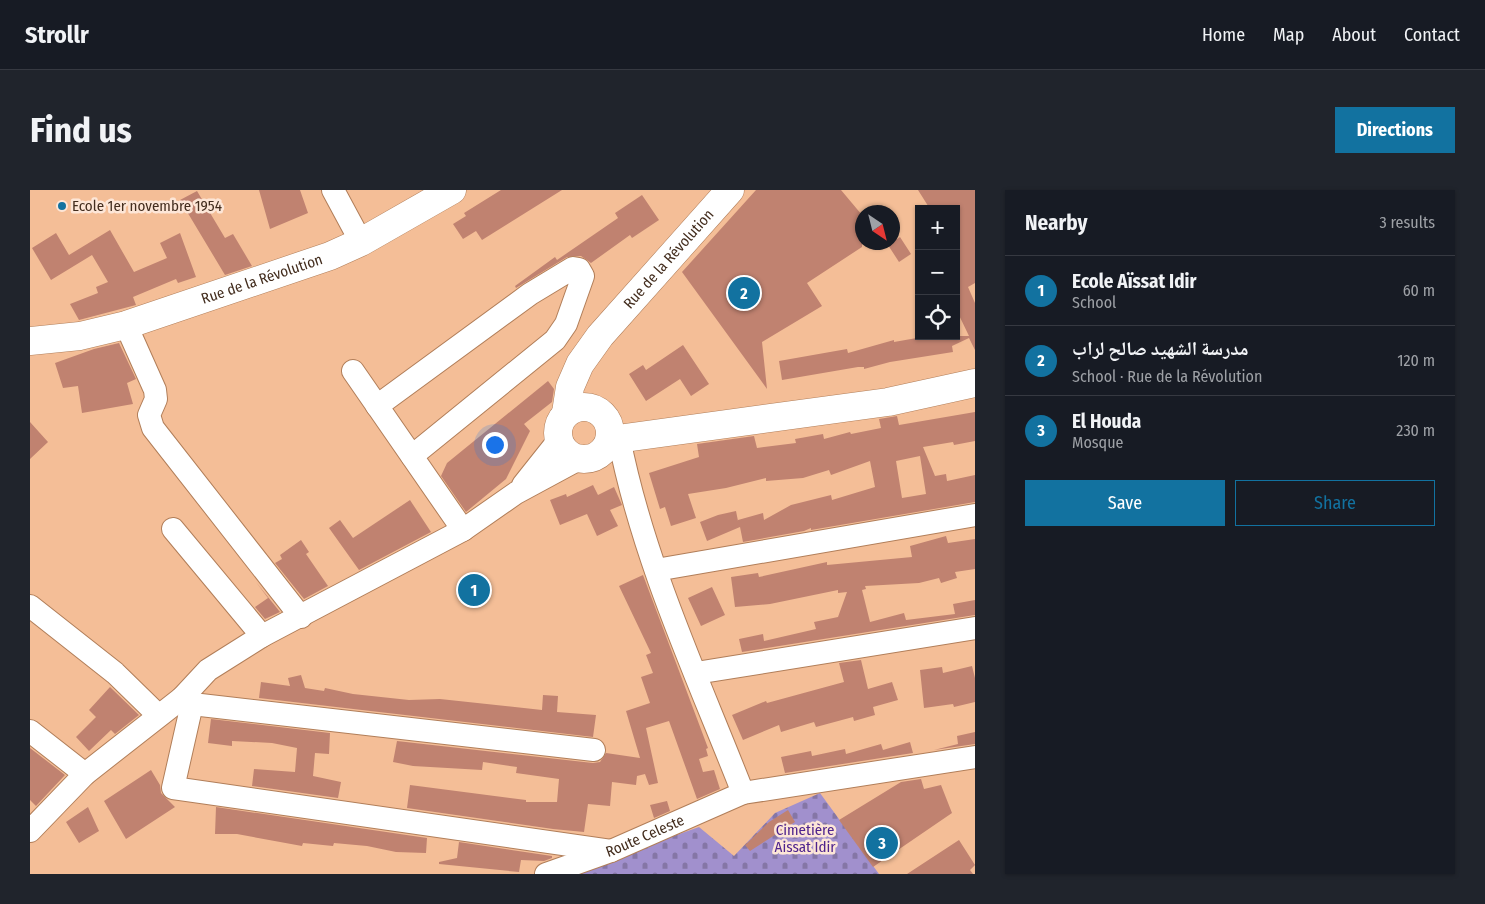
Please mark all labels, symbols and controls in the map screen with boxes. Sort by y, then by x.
text: Strollr [25,21,89,49]
text: Home [1202,24,1245,46]
text: Map [1273,24,1304,46]
text: About [1332,24,1376,46]
text: Contact [1404,24,1460,46]
button: Directions [1335,107,1455,153]
text: Find us [30,109,132,151]
place label: Ecole 1er novembre 1954 [72,197,222,215]
marker: Ecole 1er novembre 1954 [56,200,68,212]
north arrow [855,205,900,250]
map controls [915,205,960,340]
button: + [915,205,960,250]
street label: Rue de la Révolution [620,206,718,312]
text: Nearby [1025,210,1087,236]
text: 3 results [1379,213,1435,232]
street label: Rue de la Révolution [199,250,325,308]
button: − [915,250,960,295]
text: Ecole Aïssat Idir [1072,270,1196,293]
pin: 2 [728,274,760,312]
text: 1 [1038,281,1044,300]
text: 60 m [1403,281,1435,300]
text: School [1072,293,1116,312]
button: locate [915,295,960,340]
text: مدرسة الشهيد صالح لراب [1072,337,1249,360]
text: 2 [1037,351,1045,370]
text: 120 m [1397,351,1435,370]
text: School · Rue de la Révolution [1072,367,1262,386]
text: El Houda [1072,410,1141,433]
text: 3 [1037,421,1045,440]
text: 230 m [1396,421,1435,440]
your location [482,432,508,458]
text: Mosque [1072,433,1123,452]
button: Save [1025,480,1225,526]
button: Share [1235,480,1435,526]
pin: 1 [458,571,490,609]
street label: Route Celeste [603,811,687,861]
park label: Cimetière Aissat Idir [775,821,836,856]
pin: 3 [866,824,898,862]

